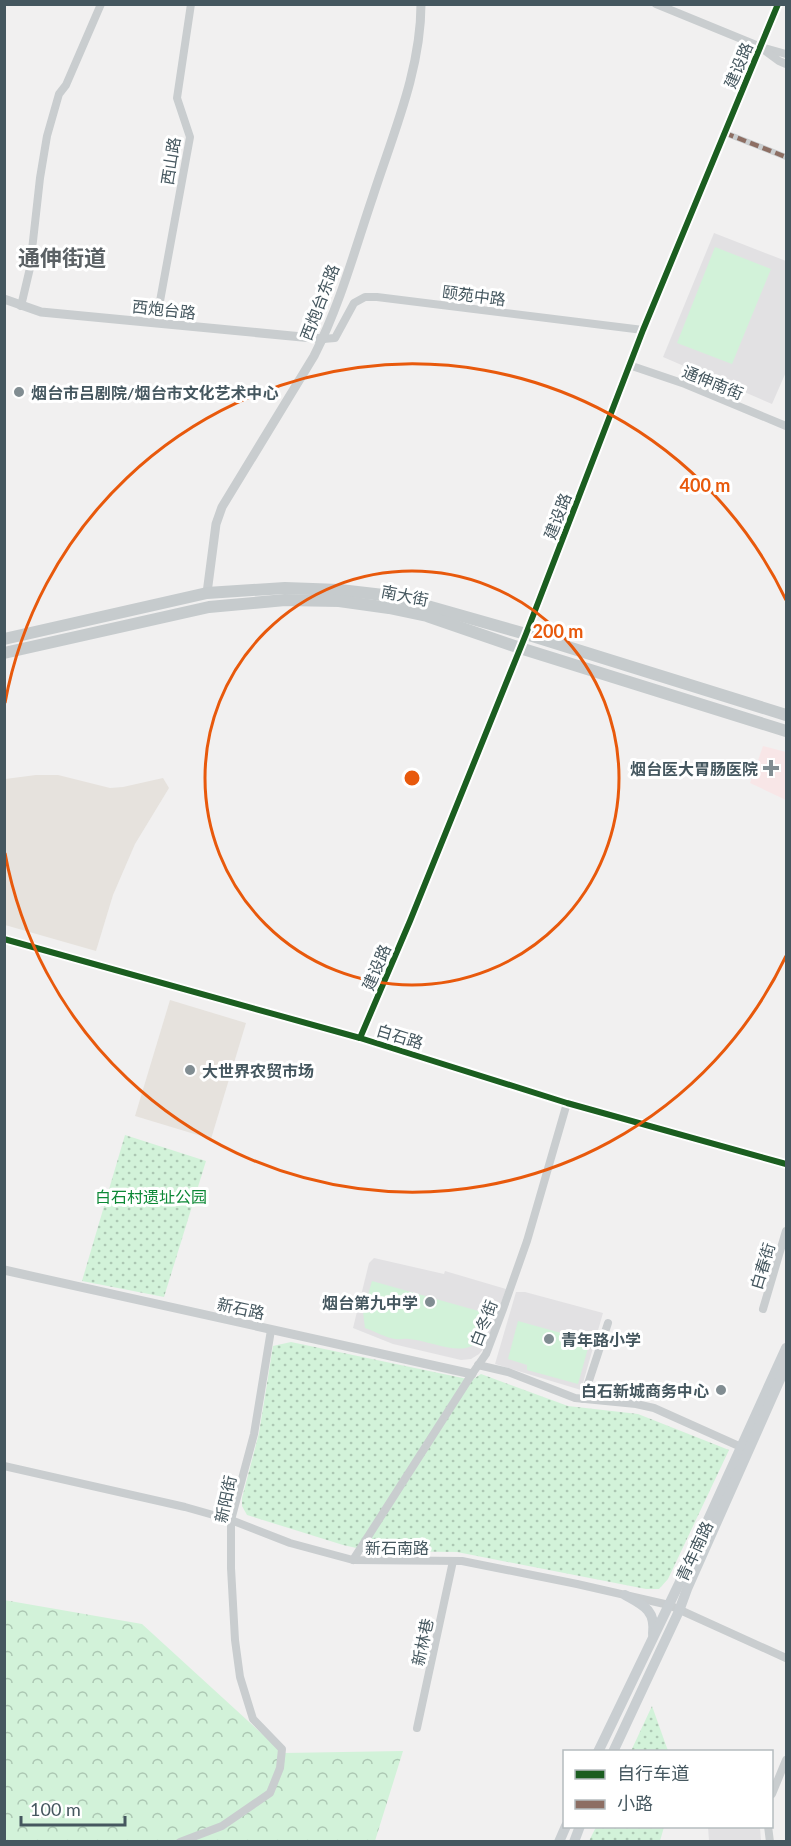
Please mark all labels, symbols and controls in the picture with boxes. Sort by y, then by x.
street label: 建设路 [720,39,756,91]
street label: 西山路 [157,136,183,186]
district label: 通伸街道 [18,244,106,271]
street label: 西炮台东路 [296,261,342,343]
street label: 颐苑中路 [441,282,507,308]
street label: 西炮台路 [131,296,197,322]
street label: 通伸南街 [680,361,746,403]
place label: 烟台市吕剧院/烟台市文化艺术中心 [31,383,278,402]
marker: 烟台市吕剧院/烟台市文化艺术中心 [12,385,26,399]
text: 400 m [680,474,730,496]
street label: 建设路 [540,490,574,542]
street label: 南大街 [380,581,430,609]
text: 200 m [533,620,583,642]
place label: 烟台医大胃肠医院 [630,759,758,778]
marker: 烟台医大胃肠医院 [762,759,780,777]
centre of rings [402,768,422,788]
street label: 建设路 [358,941,394,993]
street label: 白石路 [374,1020,426,1052]
place label: 大世界农贸市场 [202,1061,314,1080]
marker: 大世界农贸市场 [183,1063,197,1077]
park label: 白石村遗址公园 [95,1187,207,1206]
street label: 白春街 [746,1240,778,1292]
place label: 烟台第九中学 [322,1293,418,1312]
street label: 新石路 [216,1294,266,1322]
marker: 烟台第九中学 [423,1295,437,1309]
street label: 白冬街 [466,1297,500,1349]
place label: 青年路小学 [561,1330,641,1349]
marker: 青年路小学 [542,1332,556,1346]
place label: 白石新城商务中心 [581,1381,709,1400]
marker: 白石新城商务中心 [714,1383,728,1397]
street label: 新阳街 [211,1474,239,1524]
street label: 青年南路 [672,1518,716,1584]
street label: 新石南路 [365,1538,429,1557]
street label: 新林巷 [408,1617,436,1667]
legend [563,1750,773,1828]
text: 自行车道 [617,1762,689,1784]
scale bar [21,1789,124,1827]
text: 小路 [617,1792,653,1814]
text: 100 m [30,1798,81,1820]

